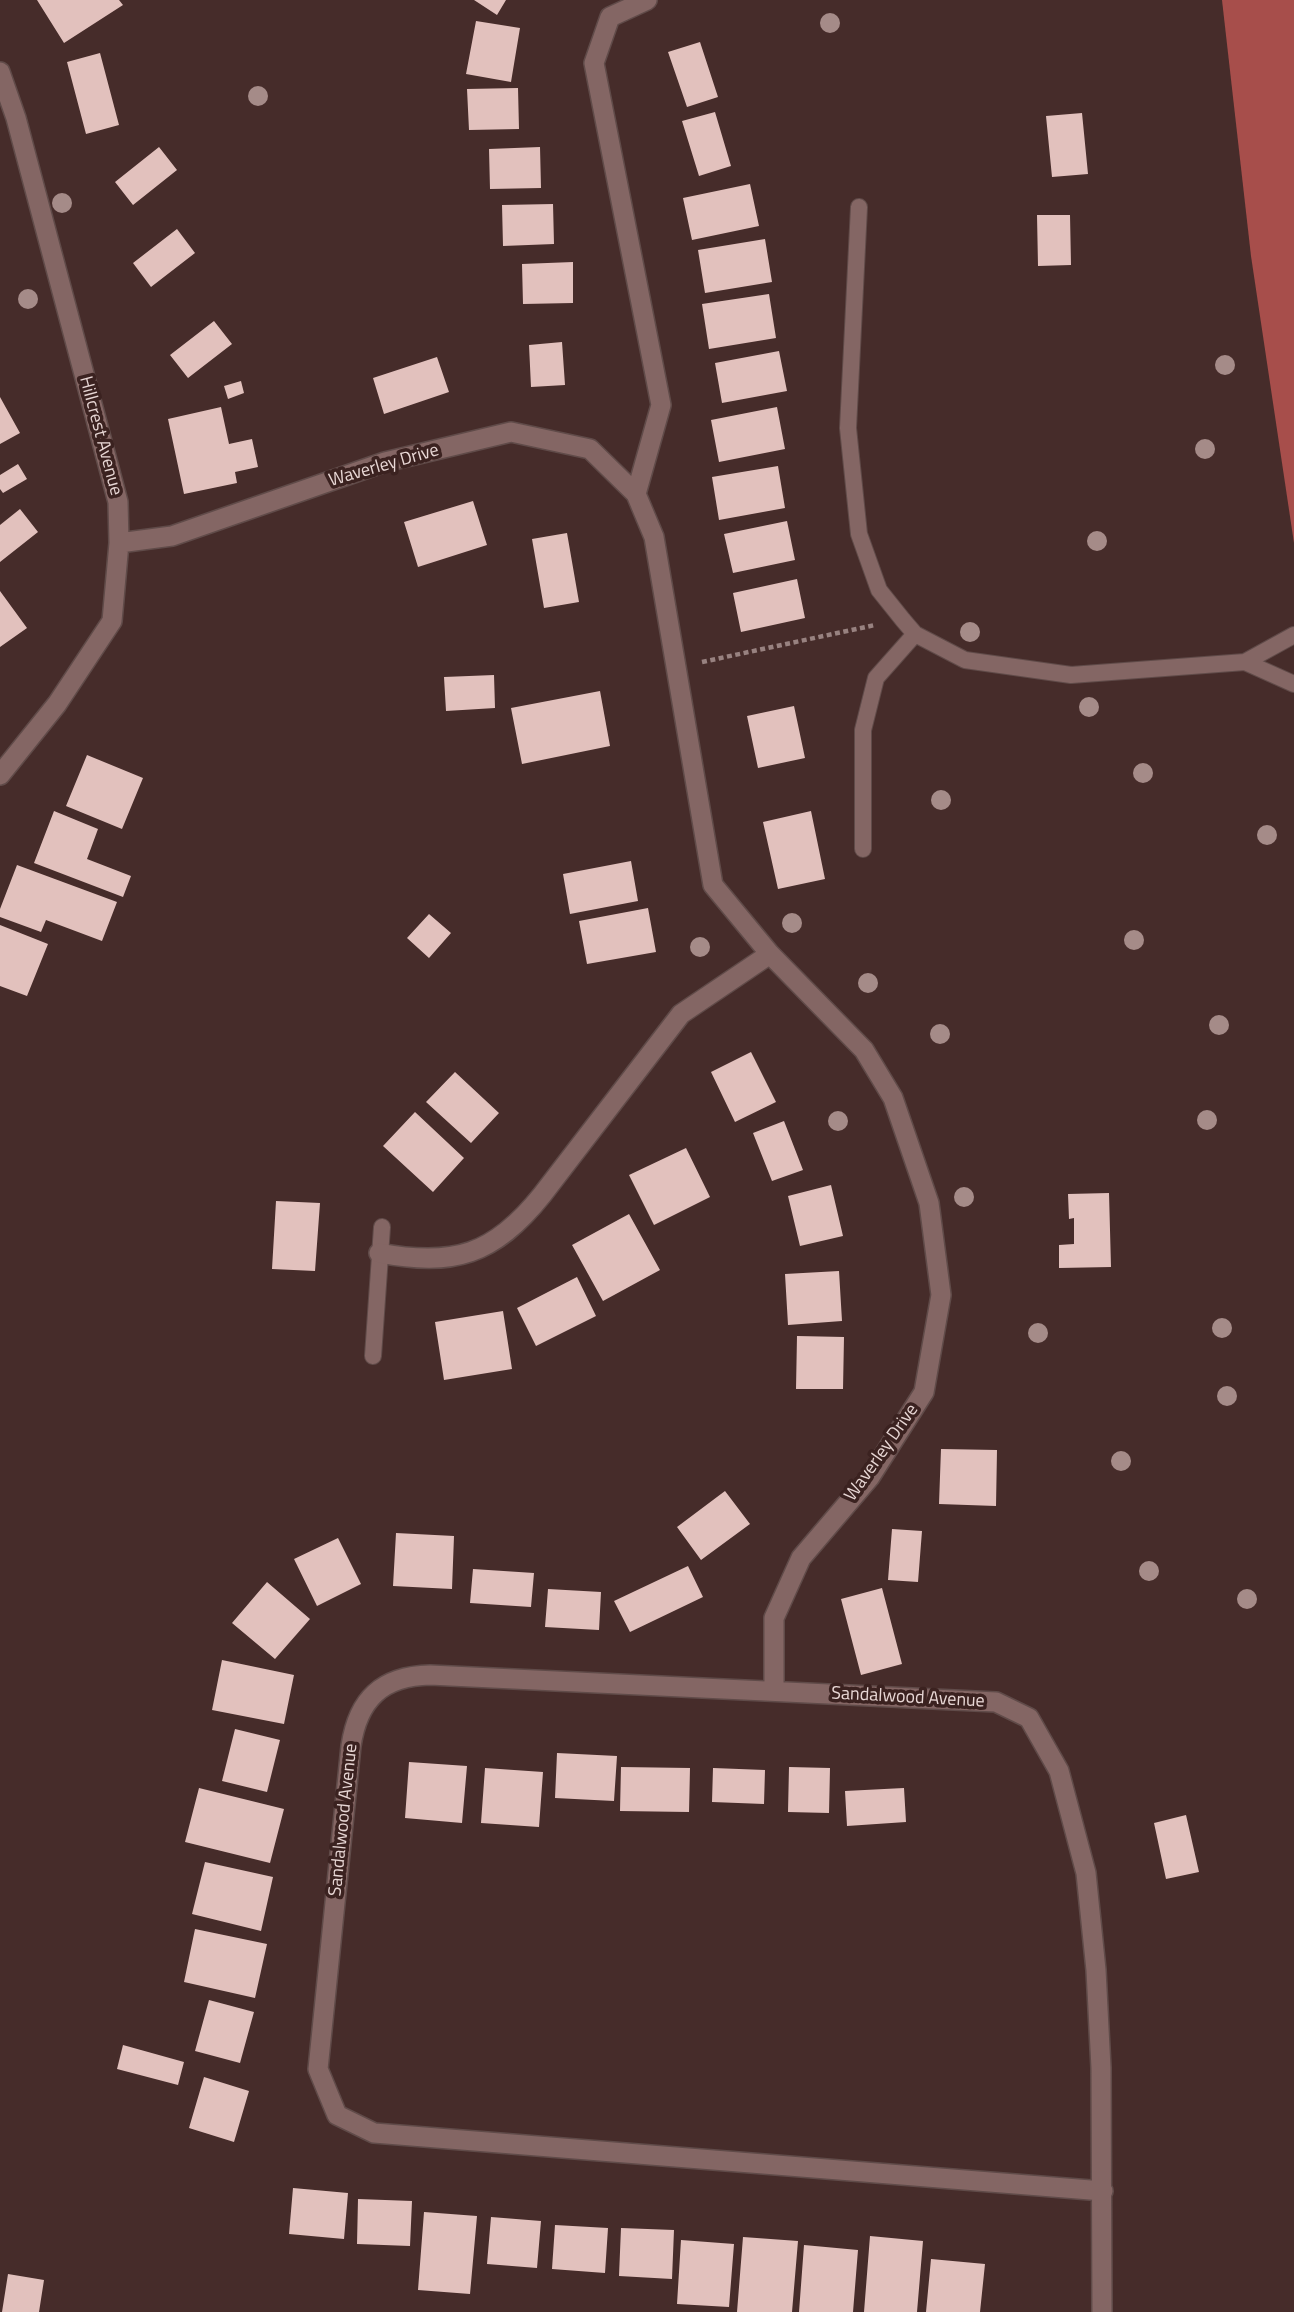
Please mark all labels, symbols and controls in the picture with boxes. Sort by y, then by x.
street label: Hillcrest Avenue [74,374,126,498]
street label: Waverley Drive [326,440,442,492]
street label: Waverley Drive [841,1400,923,1506]
street label: Sandalwood Avenue [831,1683,985,1713]
street label: Sandalwood Avenue [325,1743,363,1897]

